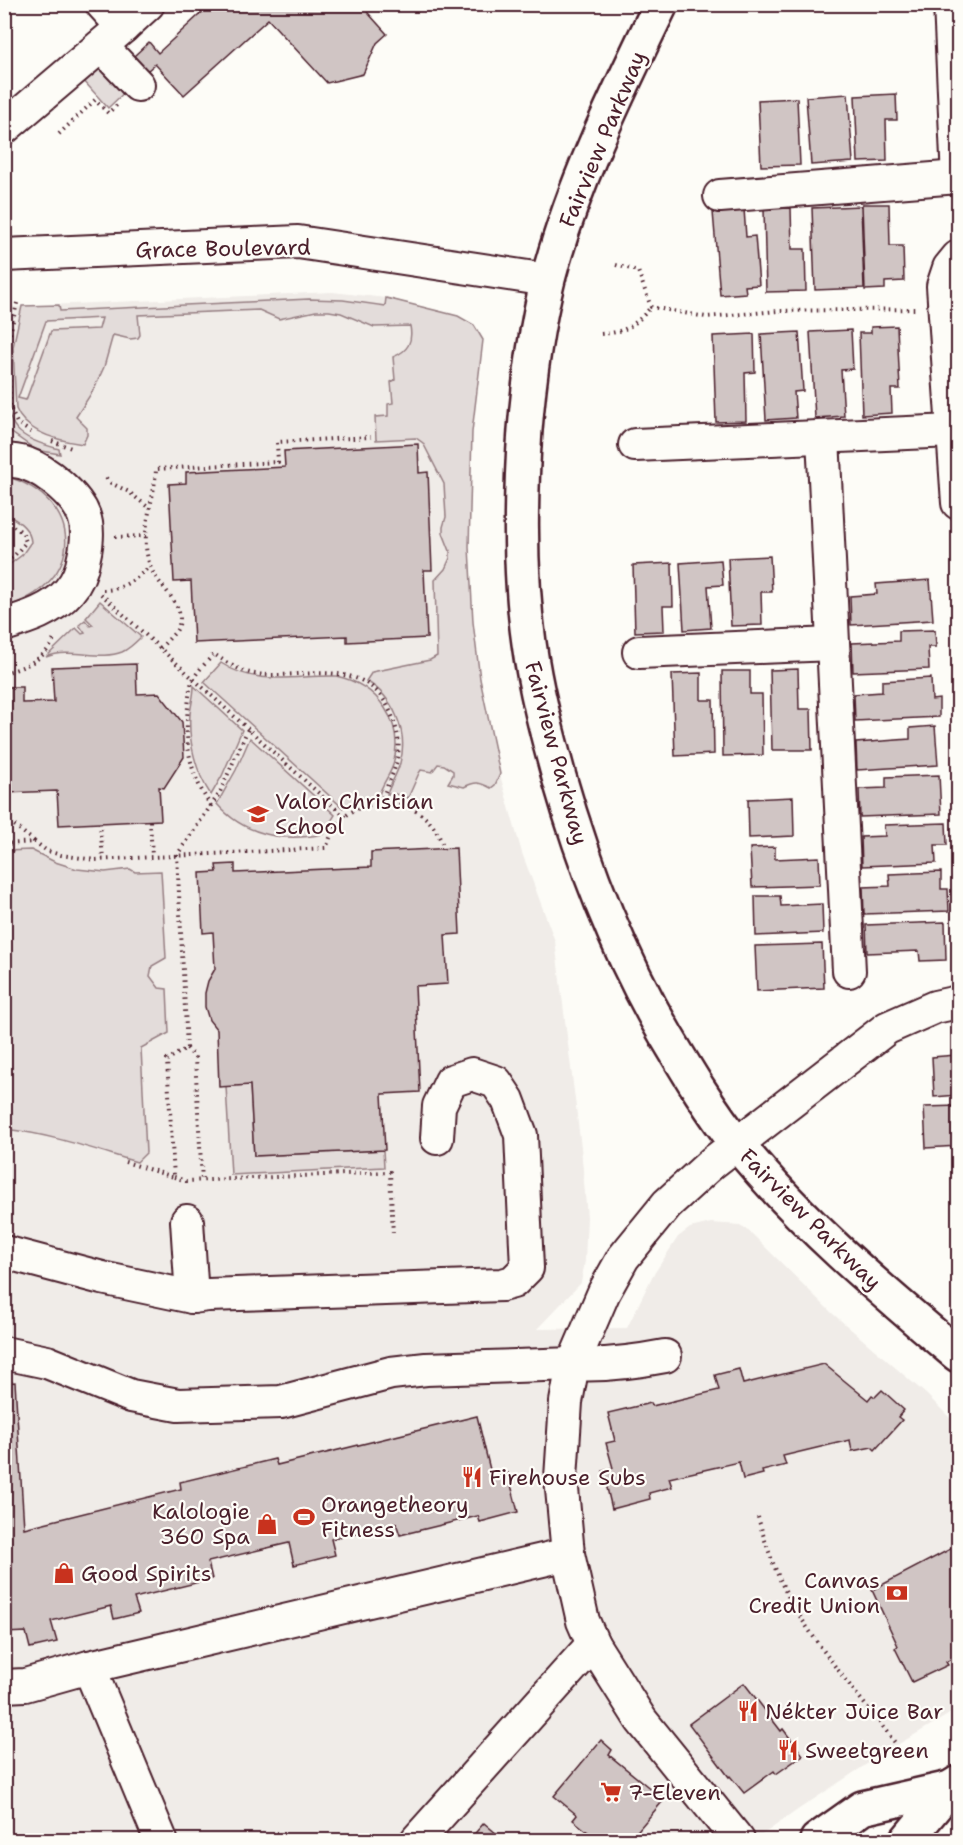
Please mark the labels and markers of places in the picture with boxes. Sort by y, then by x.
place label: Valor Christian School [275,787,433,841]
school or university icon: Valor Christian School [246,802,270,826]
place label: Firehouse Subs [489,1463,646,1492]
restaurant icon: Firehouse Subs [460,1465,484,1489]
place label: Orangetheory Fitness [321,1490,469,1544]
place label: Kalologie 360 Spa [152,1497,250,1551]
sports icon: Orangetheory Fitness [292,1505,316,1529]
shop icon: Kalologie 360 Spa [255,1512,279,1536]
place label: Good Spirits [81,1559,212,1588]
shop icon: Good Spirits [52,1561,76,1585]
place label: Canvas Credit Union [748,1566,880,1620]
bank icon: Canvas Credit Union [885,1581,909,1605]
place label: Nékter Juice Bar [765,1697,943,1726]
restaurant icon: Nékter Juice Bar [736,1699,760,1723]
place label: Sweetgreen [805,1736,929,1765]
restaurant icon: Sweetgreen [776,1738,800,1762]
place label: 7-Eleven [628,1778,721,1807]
supermarket icon: 7-Eleven [599,1780,623,1804]

